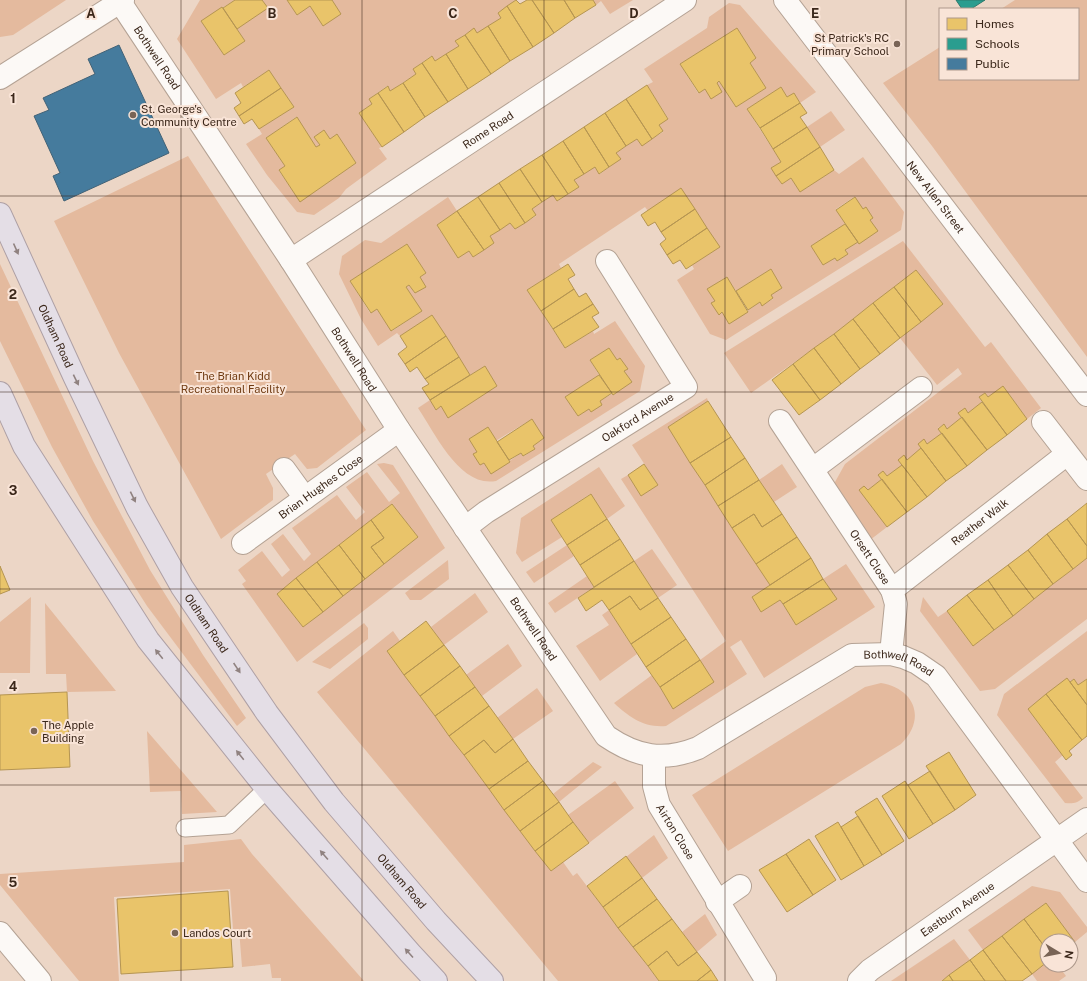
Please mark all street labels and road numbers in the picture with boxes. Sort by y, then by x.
street label: Bothwell Road [132,24,182,92]
street label: Rome Road [460,109,515,151]
street label: New Allen Street [904,159,967,235]
street label: Oldham Road [36,302,75,369]
street label: Bothwell Road [329,325,379,394]
street label: Oakford Avenue [599,390,675,444]
street label: Brian Hughes Close [276,452,365,521]
street label: Reather Walk [949,496,1010,548]
street label: Orsett Close [848,527,892,587]
street label: Oldham Road [182,592,231,655]
street label: Bothwell Road [508,595,559,663]
street label: Bothwell Road [863,647,936,678]
street label: Airton Close [654,802,697,862]
street label: Oldham Road [375,851,429,911]
street label: Eastburn Avenue [918,880,996,939]

